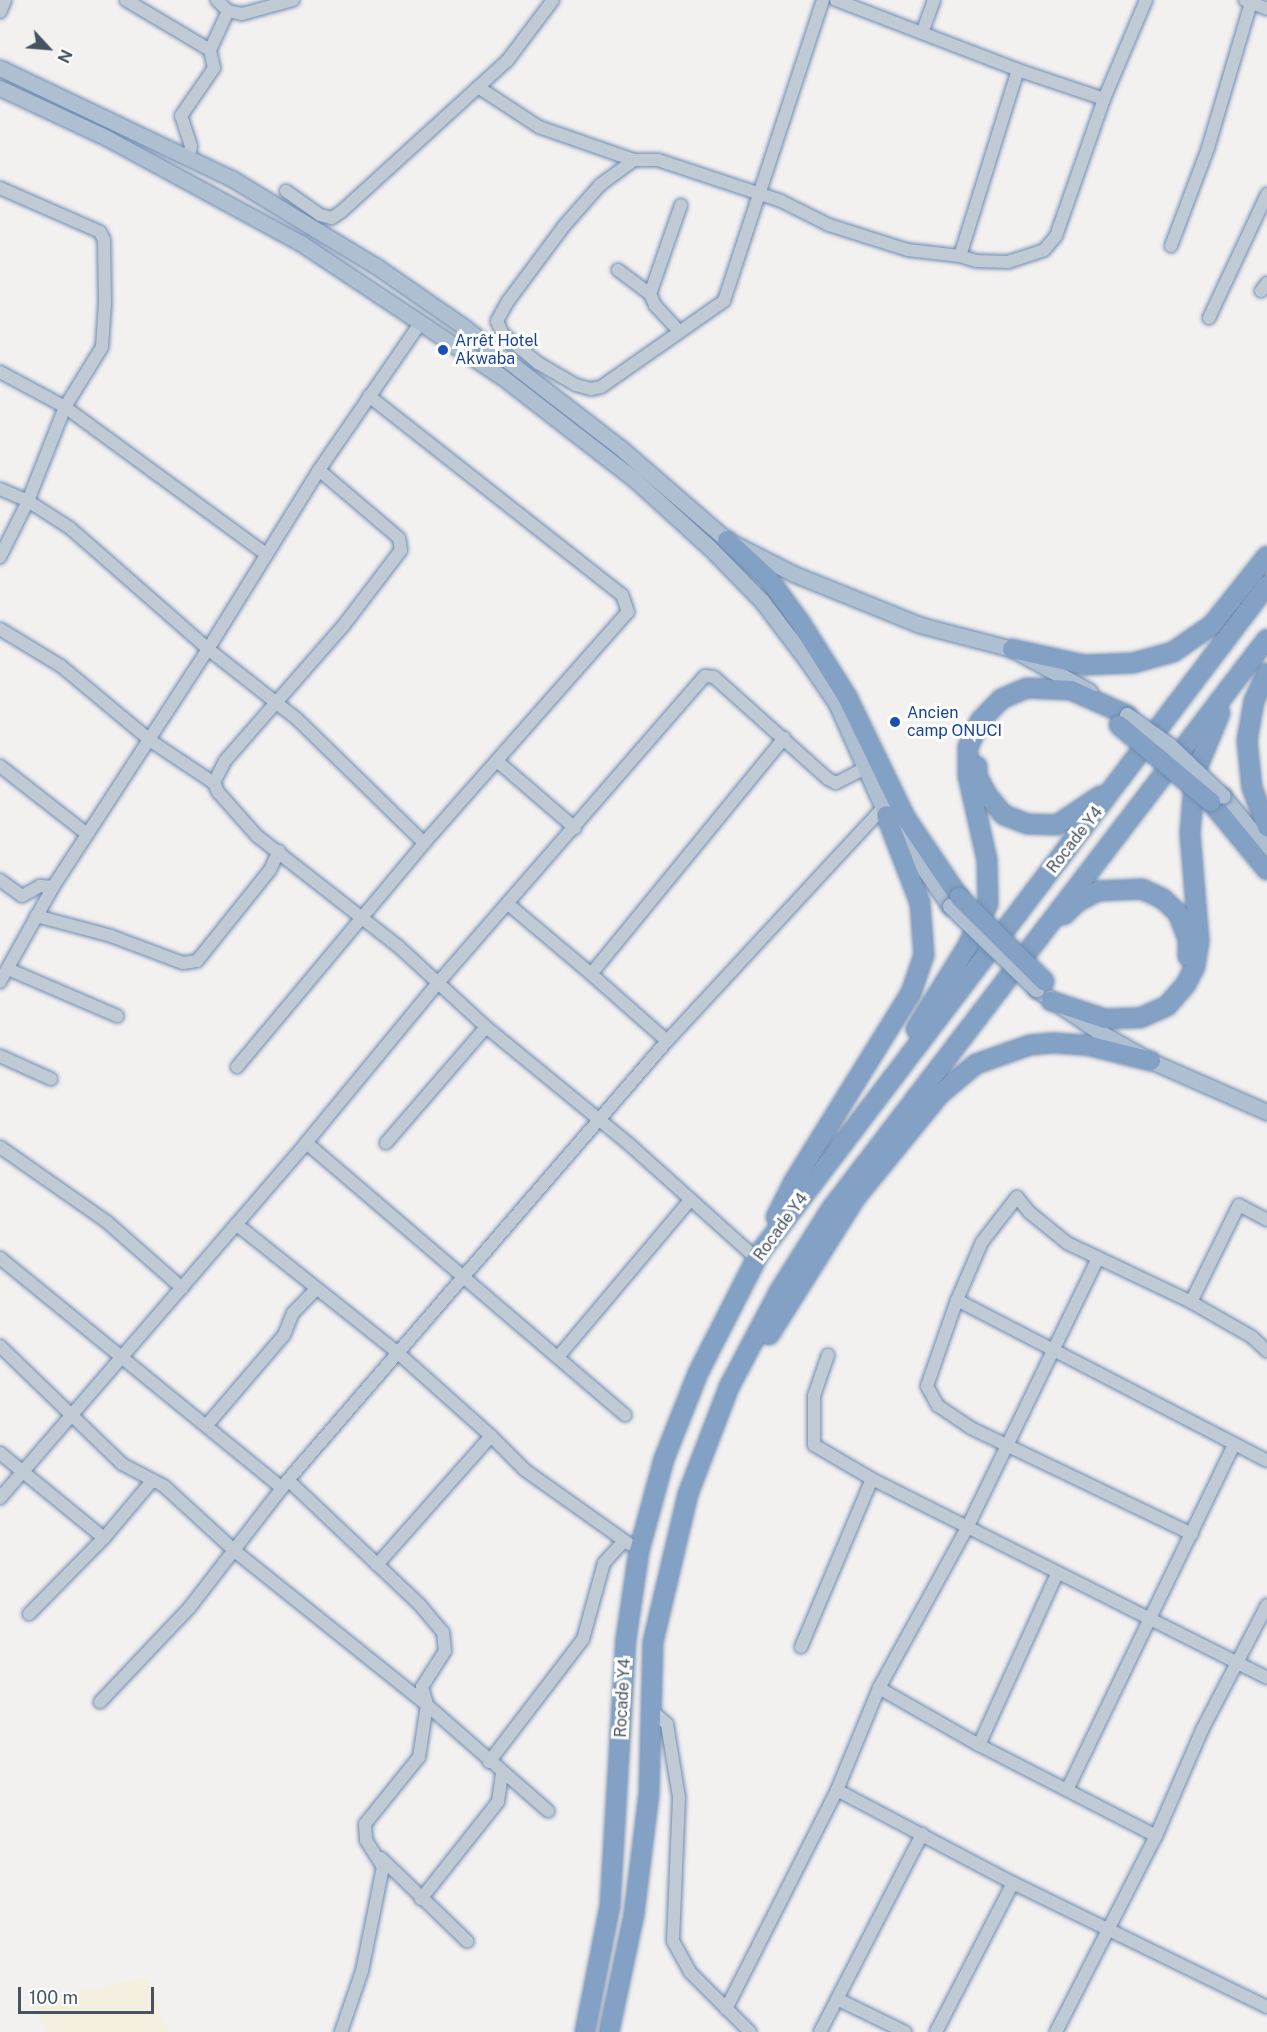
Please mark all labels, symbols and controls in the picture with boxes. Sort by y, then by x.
north arrow [18,18,78,78]
text: N [53,46,76,66]
place label: Arrêt Hotel Akwaba [455,331,538,369]
marker: Arrêt Hotel Akwaba [436,343,450,357]
place label: Ancien camp ONUCI [907,703,1002,741]
marker: Ancien camp ONUCI [888,715,902,729]
street label: Rocade Y4 [1043,803,1107,877]
street label: Rocade Y4 [750,1189,812,1265]
street label: Rocade Y4 [611,1658,635,1738]
scale bar [21,1975,158,2013]
text: 100 m [29,1987,78,2008]

